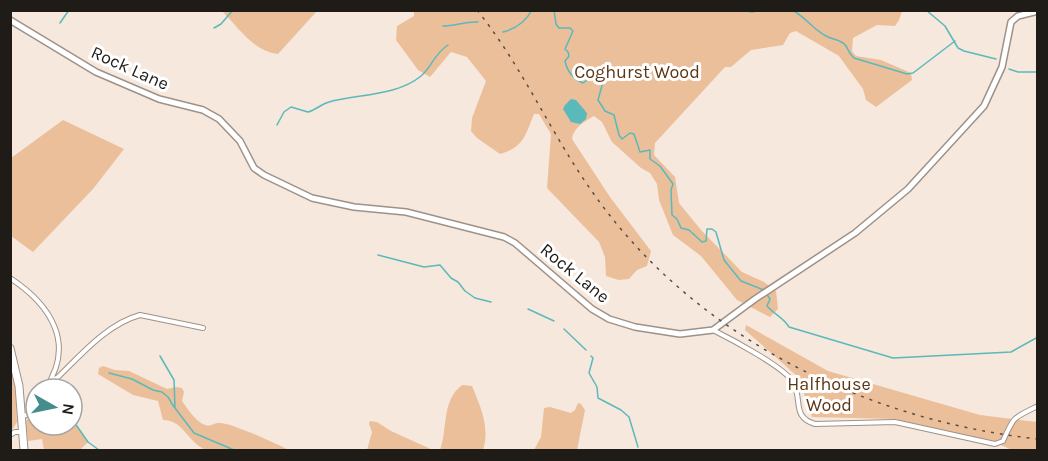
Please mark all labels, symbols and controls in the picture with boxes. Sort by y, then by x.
street label: Rock Lane [88,41,172,95]
park label: Coghurst Wood [574,61,700,83]
street label: Rock Lane [536,238,614,308]
park label: Halfhouse Wood [787,373,871,416]
north arrow [24,377,84,437]
text: N [58,402,79,416]

